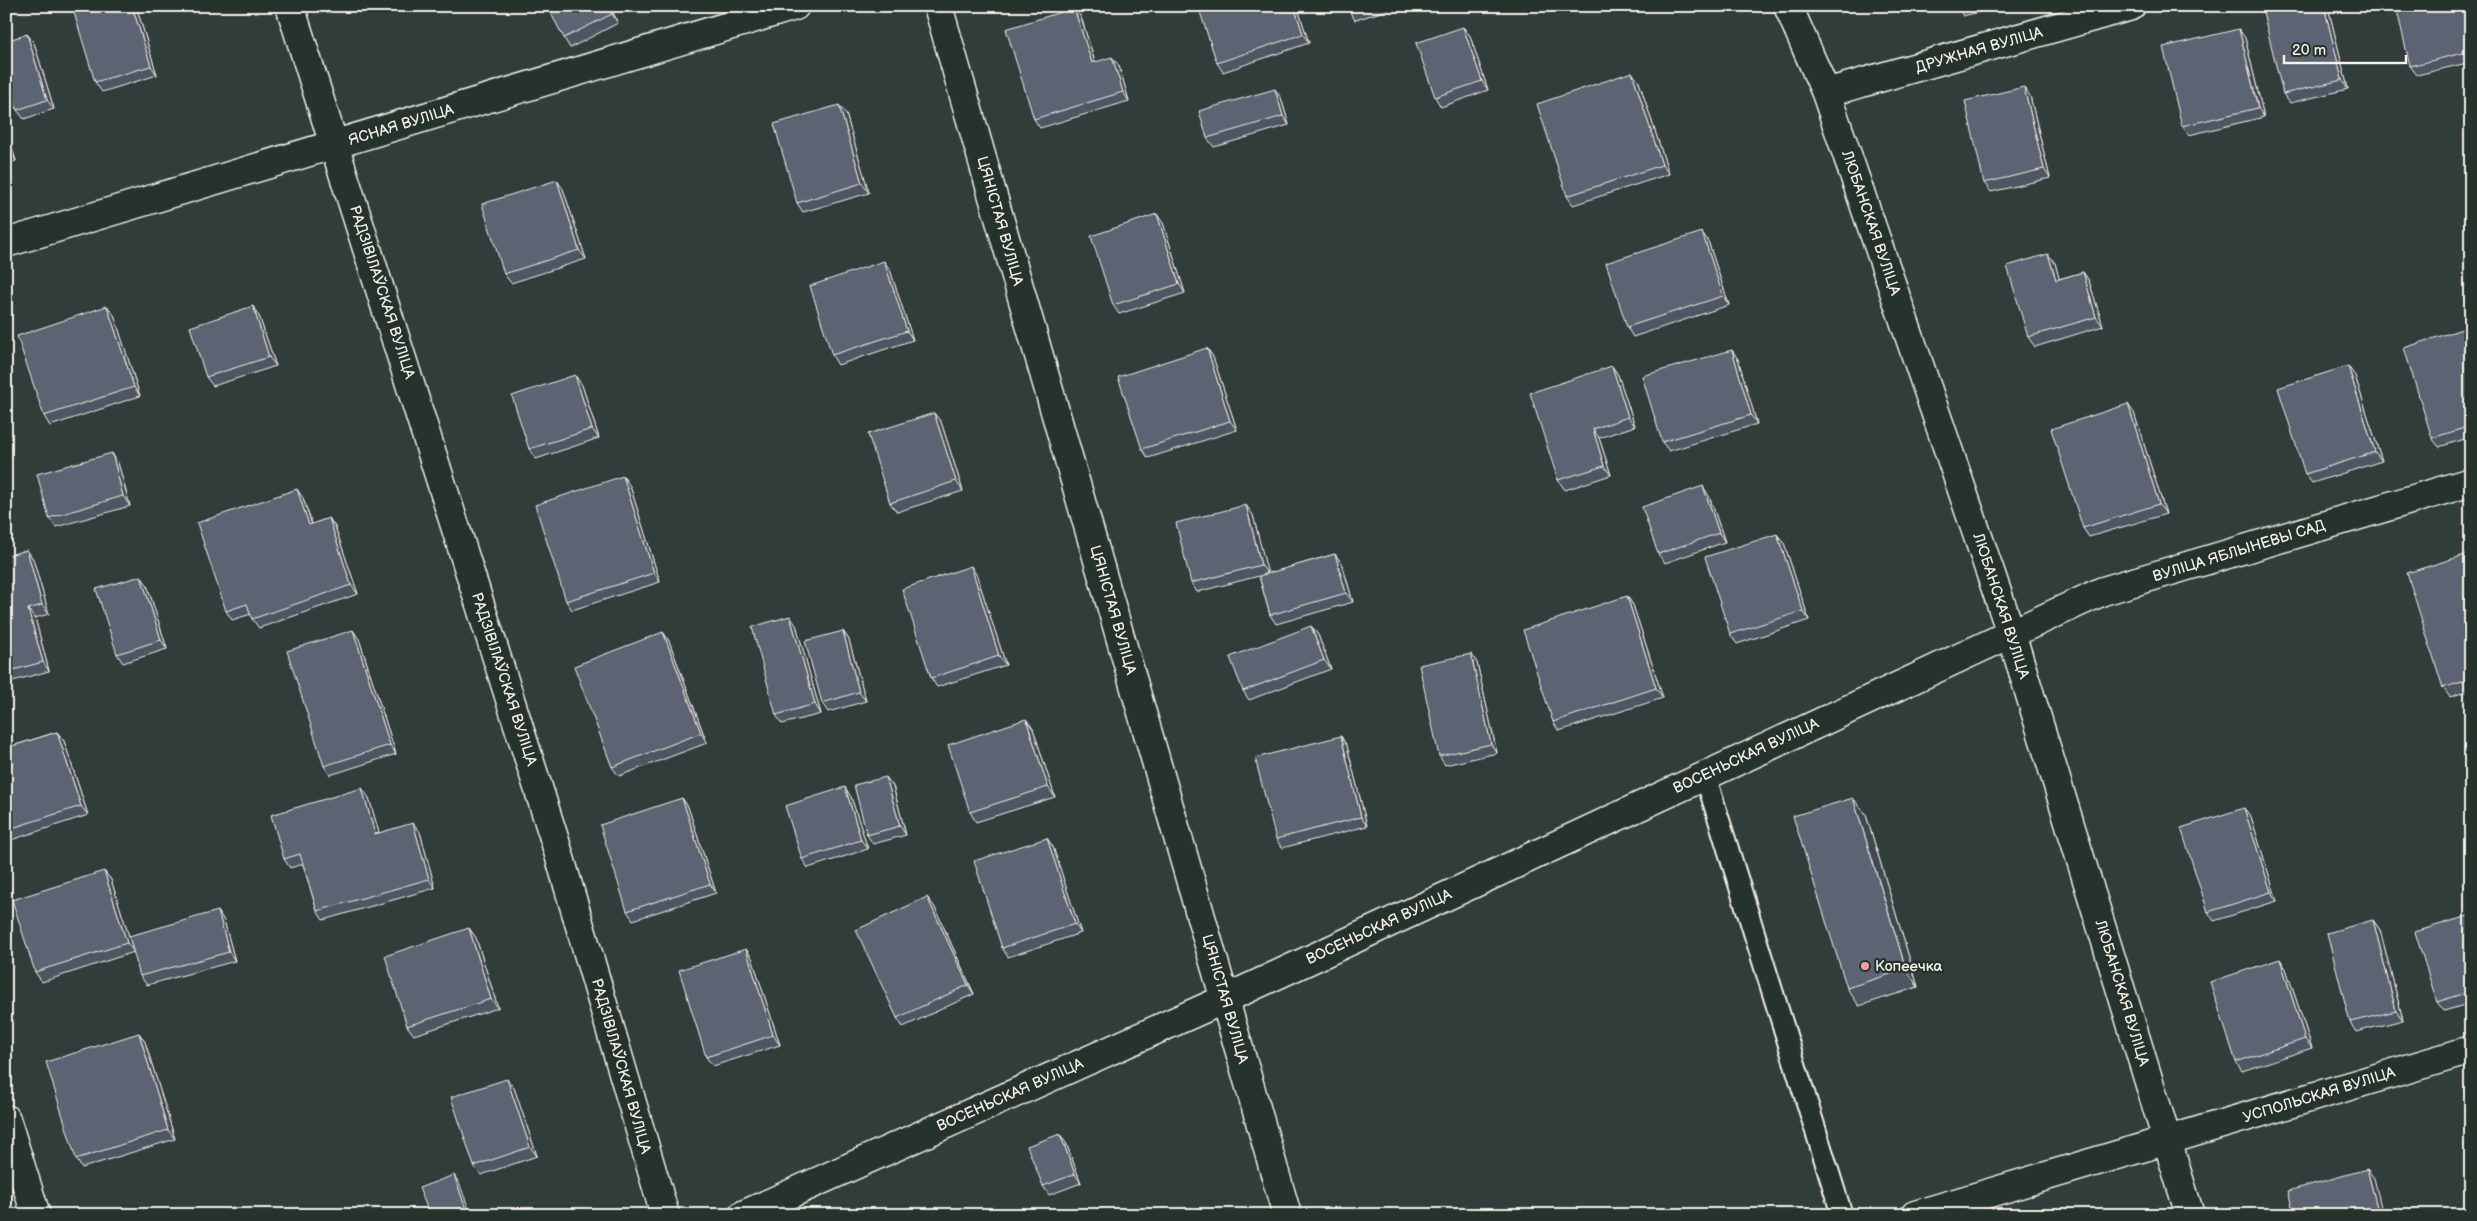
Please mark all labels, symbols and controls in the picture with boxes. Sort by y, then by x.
street label: ДРУЖНАЯ ВУЛІЦА [1913,22,2046,77]
scale bar [2284,32,2407,64]
text: 20 m [2292,41,2326,60]
street label: ЯСНАЯ ВУЛІЦА [346,100,457,150]
street label: ЛЮБАНСКАЯ ВУЛІЦА [1837,147,1905,299]
street label: ЦЯНІСТАЯ ВУЛІЦА [972,154,1028,289]
street label: РАДЗІВІЛАЎСКАЯ ВУЛІЦА [345,203,419,382]
street label: ВУЛІЦА ЯБЛЫНЕВЫ САД [2150,516,2328,586]
street label: ЛЮБАНСКАЯ ВУЛІЦА [1968,530,2034,682]
street label: ЦЯНІСТАЯ ВУЛІЦА [1085,543,1141,678]
street label: РАДЗІВІЛАЎСКАЯ ВУЛІЦА [467,590,541,769]
street label: ВОСЕНЬСКАЯ ВУЛІЦА [1670,714,1823,798]
street label: ВОСЕНЬСКАЯ ВУЛІЦА [1303,885,1456,969]
street label: ЛЮБАНСКАЯ ВУЛІЦА [2090,917,2154,1069]
street label: ЦЯНІСТАЯ ВУЛІЦА [1197,932,1253,1067]
place label: Копеечка [1875,957,1942,976]
marker: Копеечка [1859,960,1871,972]
street label: РАДЗІВІЛАЎСКАЯ ВУЛІЦА [587,976,655,1157]
street label: ВОСЕНЬСКАЯ ВУЛІЦА [934,1054,1087,1136]
street label: УСПОЛЬСКАЯ ВУЛІЦА [2241,1063,2398,1127]

